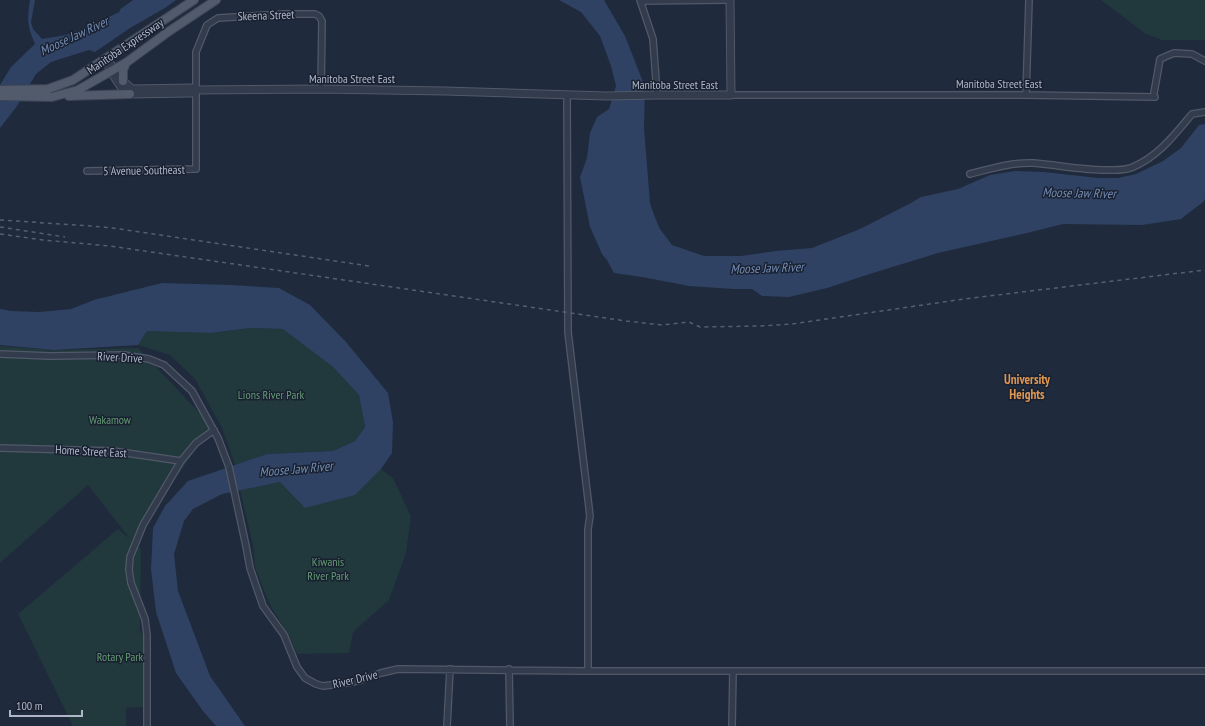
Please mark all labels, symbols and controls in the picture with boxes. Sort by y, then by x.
street label: Skeena Street [237,6,295,23]
water label: Moose Jaw River [37,12,113,59]
street label: Manitoba Expressway [84,15,167,77]
street label: Manitoba Street East [309,71,396,86]
street label: Manitoba Street East [956,76,1043,91]
street label: Manitoba Street East [632,77,719,92]
street label: 5 Avenue Southeast [103,162,186,178]
water label: Moose Jaw River [1042,184,1118,202]
water label: Moose Jaw River [730,258,806,278]
street label: River Drive [97,348,143,366]
district label: University Heights [1004,371,1051,403]
park label: Lions River Park [238,387,304,402]
park label: Wakamow [89,412,132,427]
street label: Home Street East [55,442,128,460]
water label: Moose Jaw River [259,457,336,481]
park label: Kiwanis River Park [307,554,349,583]
park label: Rotary Park [97,649,144,664]
street label: River Drive [331,667,379,691]
scale bar [10,692,82,718]
text: 100 m [16,698,43,713]

